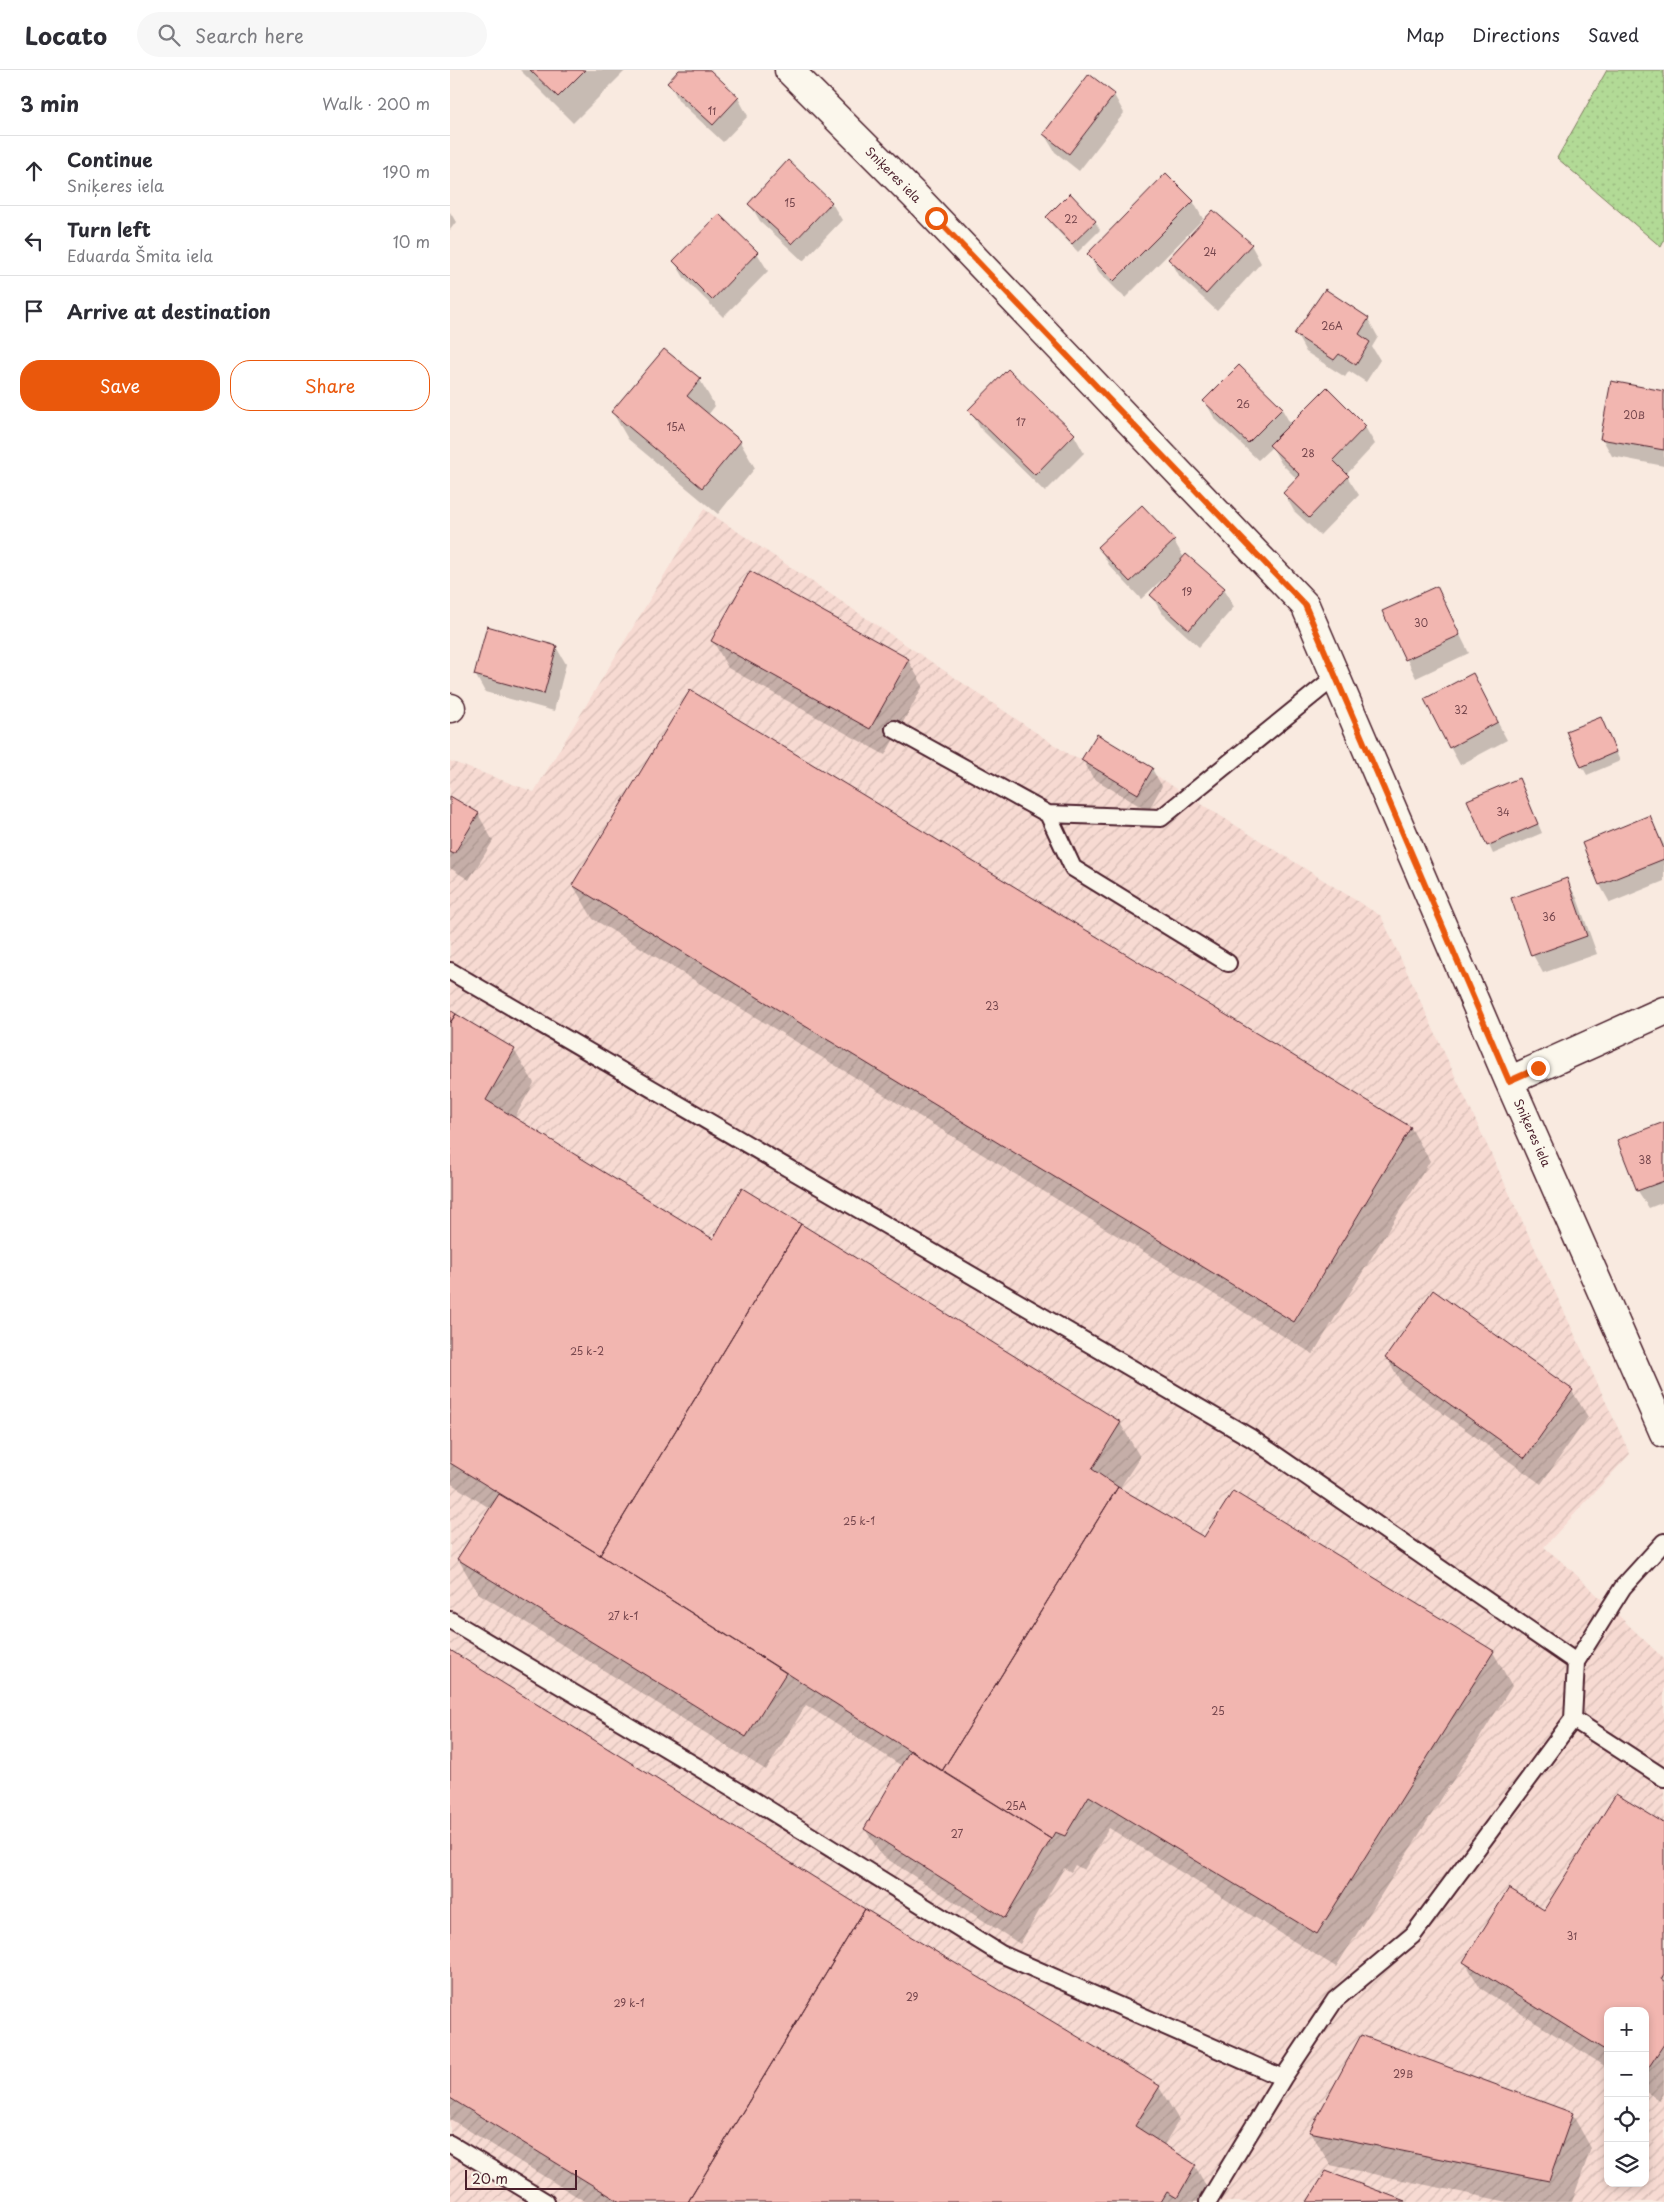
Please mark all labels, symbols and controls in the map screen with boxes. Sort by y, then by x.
search box [137,12,487,57]
text: Locato [25,17,107,53]
icon: search [155,21,183,49]
text: Search here [195,21,304,49]
text: Map [1406,21,1444,48]
text: Directions [1472,21,1560,48]
text: Saved [1588,21,1639,48]
text: 3 min [20,87,79,119]
text: Walk · 200 m [322,91,430,115]
house number: 11 [708,103,716,118]
street label: Sniķeres iela [862,142,926,207]
text: Continue [67,145,153,173]
icon: ahead [20,157,48,185]
text: 190 m [382,159,430,183]
text: Sniķeres iela [67,173,164,197]
house number: 15 [785,195,795,210]
route start [925,207,948,230]
house number: 22 [1064,211,1078,226]
text: Turn left [67,215,151,243]
icon: left [20,227,48,255]
text: 10 m [393,229,430,253]
text: Eduarda Šmita iela [67,243,213,267]
house number: 24 [1203,244,1217,259]
icon: arrive [20,297,48,325]
text: Arrive at destination [67,297,271,325]
house number: 26A [1321,318,1343,333]
button: Save [20,360,220,411]
button: Share [230,360,430,411]
house number: 26 [1236,396,1250,411]
house number: 20B [1623,407,1645,422]
house number: 17 [1016,414,1027,429]
house number: 15A [667,419,686,434]
house number: 28 [1301,445,1315,460]
house number: 19 [1182,584,1192,599]
house number: 30 [1414,615,1428,630]
house number: 32 [1454,702,1468,717]
house number: 34 [1496,804,1510,819]
house number: 36 [1542,909,1556,924]
house number: 23 [985,998,999,1013]
route end [1527,1057,1550,1080]
street label: Sniķeres iela [1510,1096,1556,1170]
house number: 38 [1639,1152,1651,1167]
house number: 25 k-2 [570,1343,604,1358]
house number: 25 k-1 [843,1513,875,1528]
house number: 27 k-1 [608,1608,638,1623]
house number: 25 [1211,1703,1225,1718]
house number: 25A [1006,1798,1027,1813]
house number: 27 [951,1826,964,1841]
house number: 31 [1567,1928,1577,1943]
house number: 29 [906,1989,919,2004]
house number: 29 k-1 [613,1995,645,2010]
map controls [1604,2007,1649,2187]
button: + [1604,2007,1649,2052]
button: − [1604,2052,1649,2097]
house number: 29B [1393,2066,1413,2081]
button: locate [1604,2097,1649,2142]
button: layers [1604,2142,1649,2187]
scale bar [465,2167,578,2190]
text: 20 m [472,2168,508,2189]

